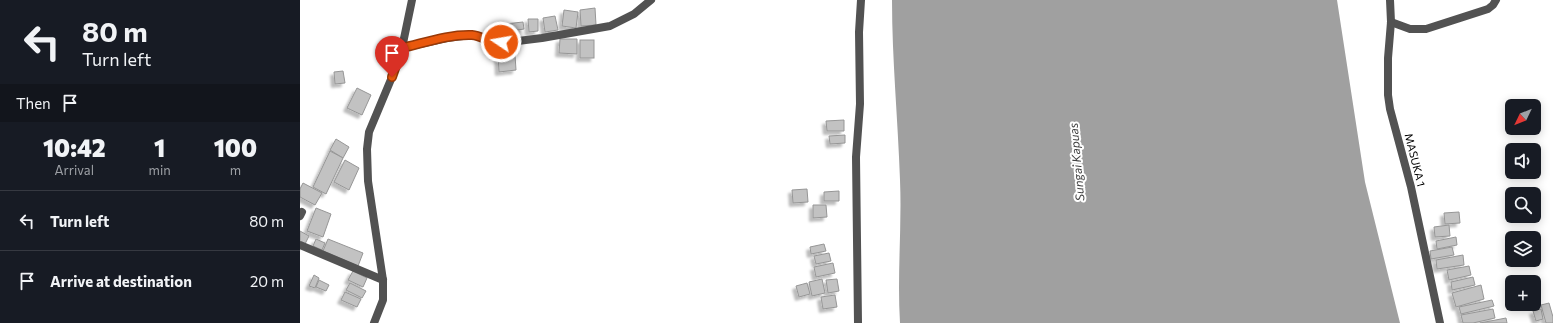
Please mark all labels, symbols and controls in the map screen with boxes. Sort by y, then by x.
text: 80 m [82,14,148,48]
icon: left [16,16,68,68]
position arrow [480,21,522,63]
pin [375,36,409,77]
icon: arrive [381,42,403,64]
text: Turn left [82,48,151,70]
icon: arrive [59,92,81,114]
text: Then [16,94,51,112]
north arrow [1505,99,1541,135]
map controls [1505,99,1541,311]
water label: Sungai Kapuas [1066,122,1086,202]
street label: MASUKA 1 [1403,132,1428,188]
text: 10:42 [43,133,106,162]
text: 1 [154,133,165,162]
text: 100 [214,133,257,162]
button: sound [1505,143,1541,179]
text: Arrival [55,162,94,178]
text: min [149,162,171,178]
text: m [230,162,241,178]
button: search [1505,187,1541,223]
icon: left [16,210,38,232]
text: Turn left [50,212,109,230]
text: 80 m [249,212,284,230]
button: layers [1505,231,1541,267]
icon: arrive [16,270,38,292]
text: Arrive at destination [50,272,192,290]
text: 20 m [250,272,284,290]
button: + [1505,275,1541,311]

